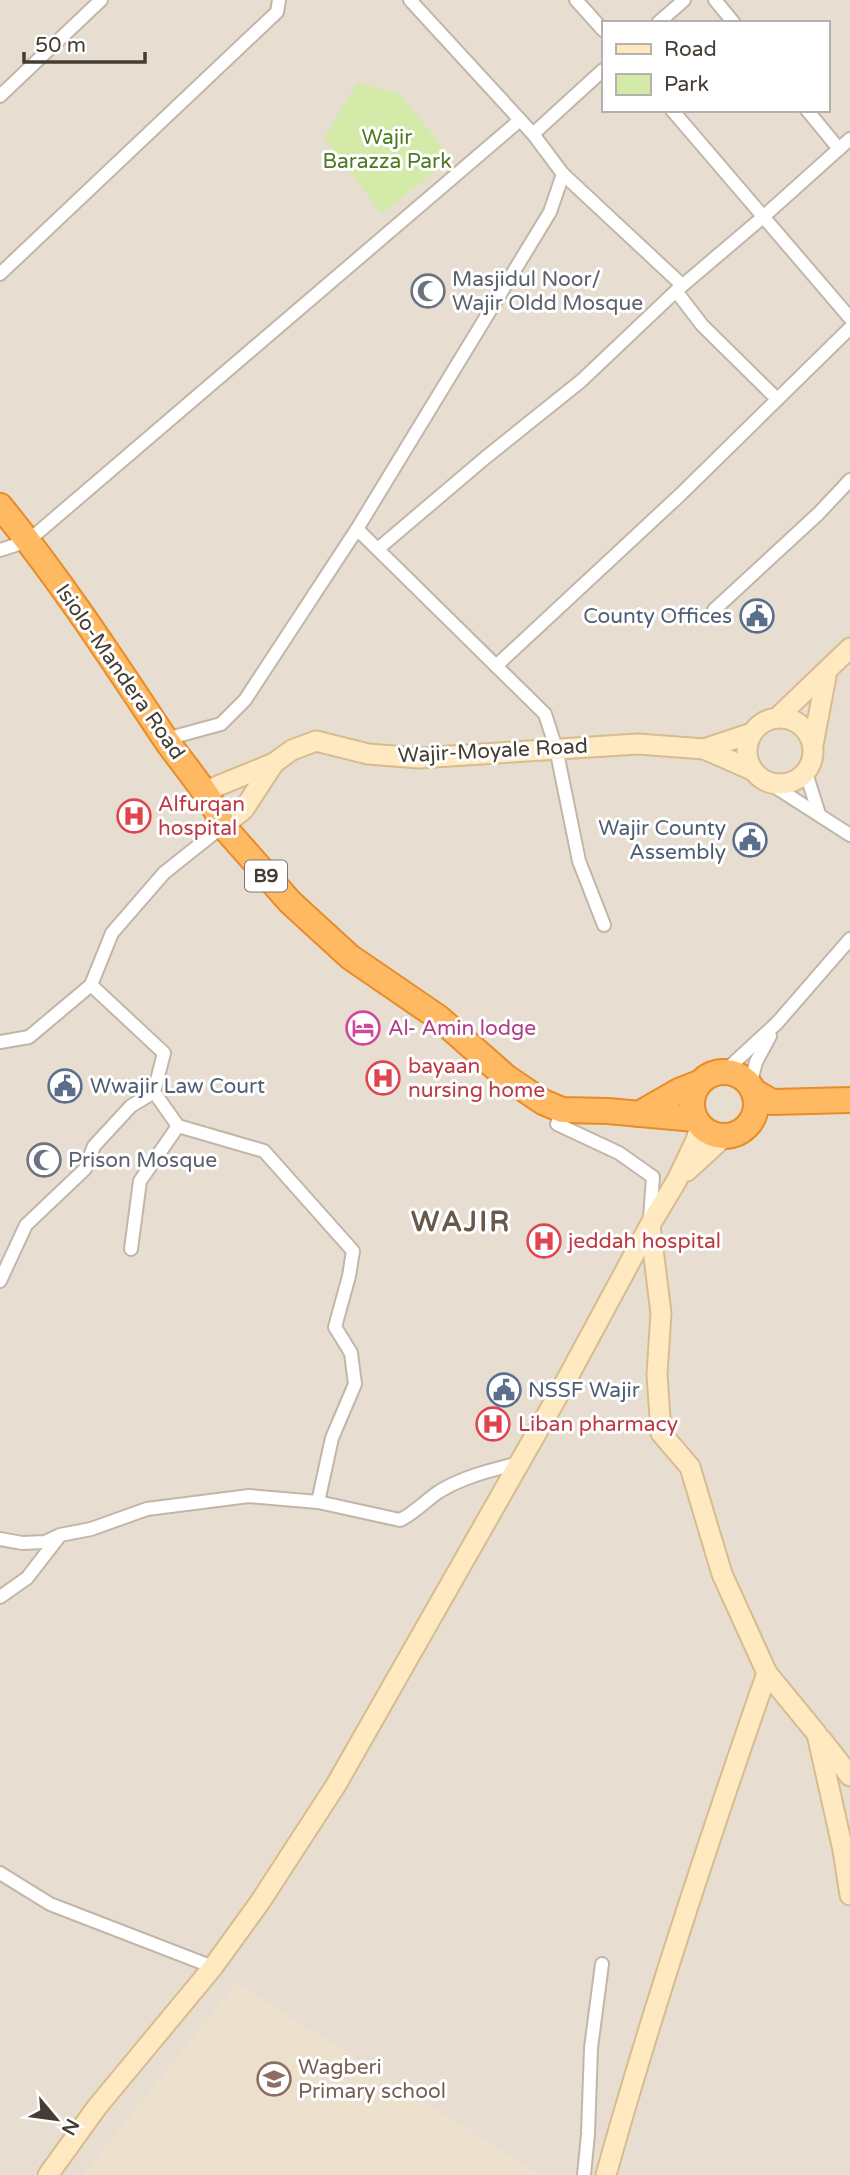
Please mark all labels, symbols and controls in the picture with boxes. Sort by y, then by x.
scale bar [24,21,145,65]
legend [602,21,829,112]
text: 50 m [35,33,86,58]
text: Road [664,37,717,62]
text: Park [664,72,709,97]
park label: Wajir Barazza Park [322,125,452,174]
place label: Masjidul Noor/ Wajir Oldd Mosque [452,267,643,316]
mosque icon: Masjidul Noor/ Wajir Oldd Mosque [409,272,447,310]
street label: Isiolo-Mandera Road [50,579,190,765]
public building icon: County Offices [738,597,776,635]
place label: County Offices [583,604,732,629]
street label: Wajir-Moyale Road [397,734,589,768]
place label: Alfurqan hospital [158,792,245,841]
hospital icon: Alfurqan hospital [115,797,153,835]
place label: Wajir County Assembly [598,816,726,865]
public building icon: Wajir County Assembly [731,821,769,859]
road number: B9 [245,860,287,891]
hotel icon: Al- Amin lodge [344,1009,382,1047]
place label: Al- Amin lodge [388,1016,536,1041]
place label: bayaan nursing home [408,1054,545,1103]
hospital icon: bayaan nursing home [364,1059,402,1097]
public building icon: Wwajir Law Court [46,1067,84,1105]
place label: Wwajir Law Court [90,1074,265,1099]
mosque icon: Prison Mosque [25,1141,63,1179]
place label: Prison Mosque [68,1148,217,1173]
district label: WAJIR [411,1205,511,1239]
hospital icon: jeddah hospital [525,1222,563,1260]
place label: jeddah hospital [567,1229,721,1254]
public building icon: NSSF Wajir [485,1371,523,1409]
place label: NSSF Wajir [528,1378,640,1403]
hospital icon: Liban pharmacy [474,1405,512,1443]
place label: Liban pharmacy [518,1412,678,1437]
place label: Wagberi Primary school [298,2055,446,2104]
school or university icon: Wagberi Primary school [255,2060,293,2098]
north arrow [21,2084,91,2154]
text: N [57,2115,83,2139]

